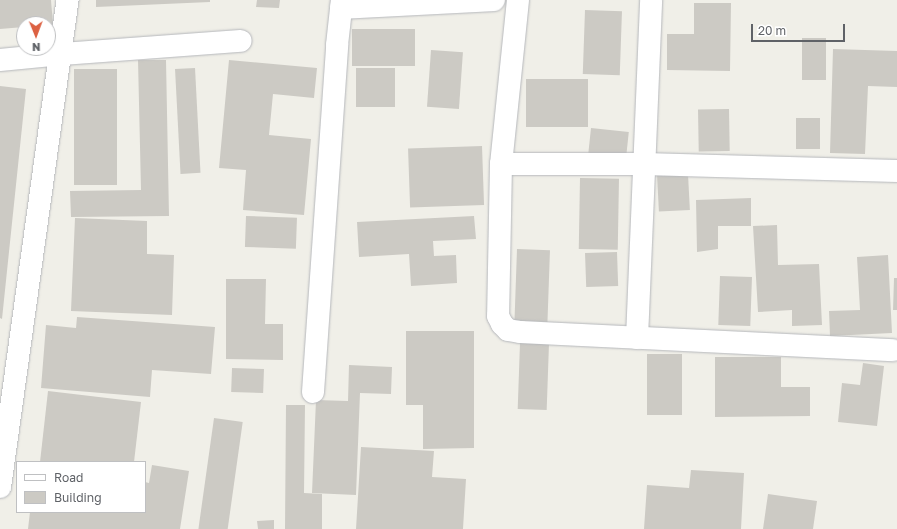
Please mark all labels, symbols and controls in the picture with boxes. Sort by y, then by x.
north arrow [16,16,56,56]
scale bar [753,16,847,42]
text: 20 m [758,23,786,38]
text: N [32,41,41,54]
legend [16,461,146,513]
text: Road [54,470,83,485]
text: Building [54,490,102,505]

